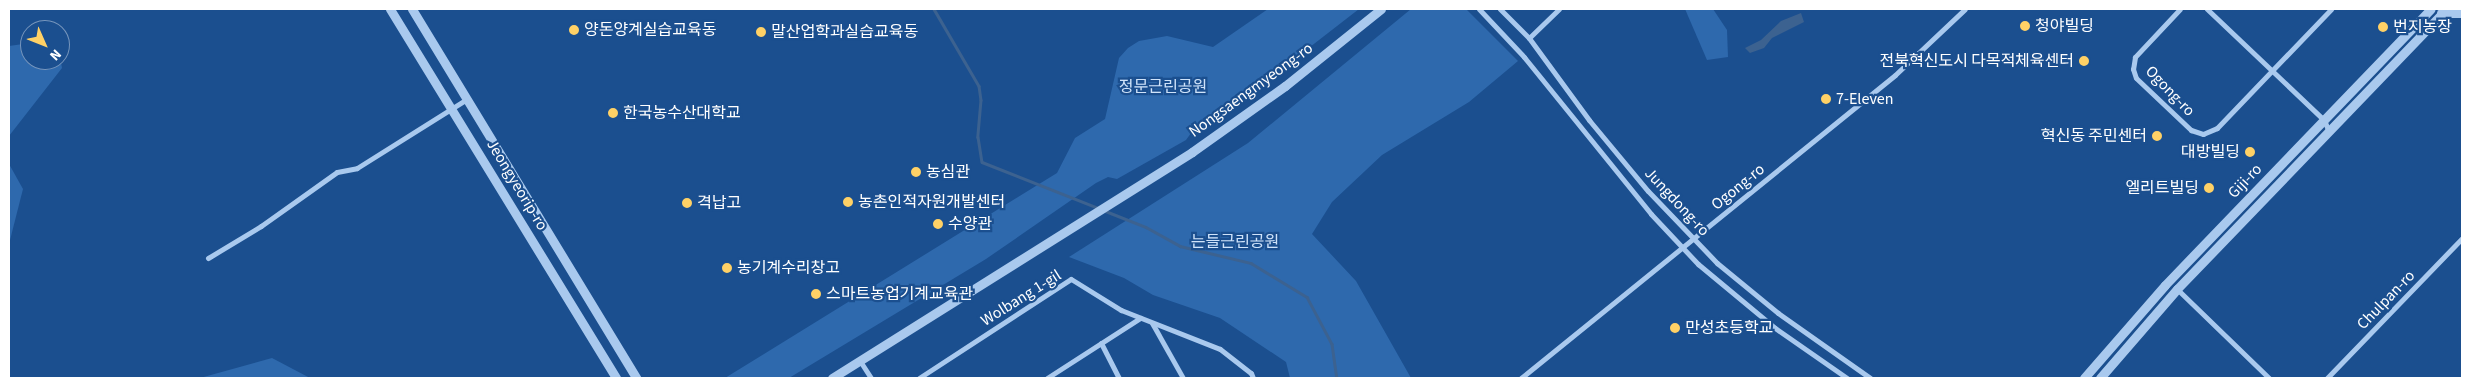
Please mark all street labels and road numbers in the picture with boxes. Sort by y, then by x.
street label: Nongsaengmyeong-ro [1185,39,1317,141]
street label: Ogong-ro [2141,62,2199,120]
street label: Jeongyeorip-ro [482,136,552,234]
street label: Ogong-ro [1707,160,1769,214]
street label: Giji-ro [2224,160,2266,202]
street label: Jungdong-ro [1641,164,1713,240]
street label: Wolbang 1-gil [977,266,1065,330]
street label: Chulpan-ro [2353,266,2419,334]

